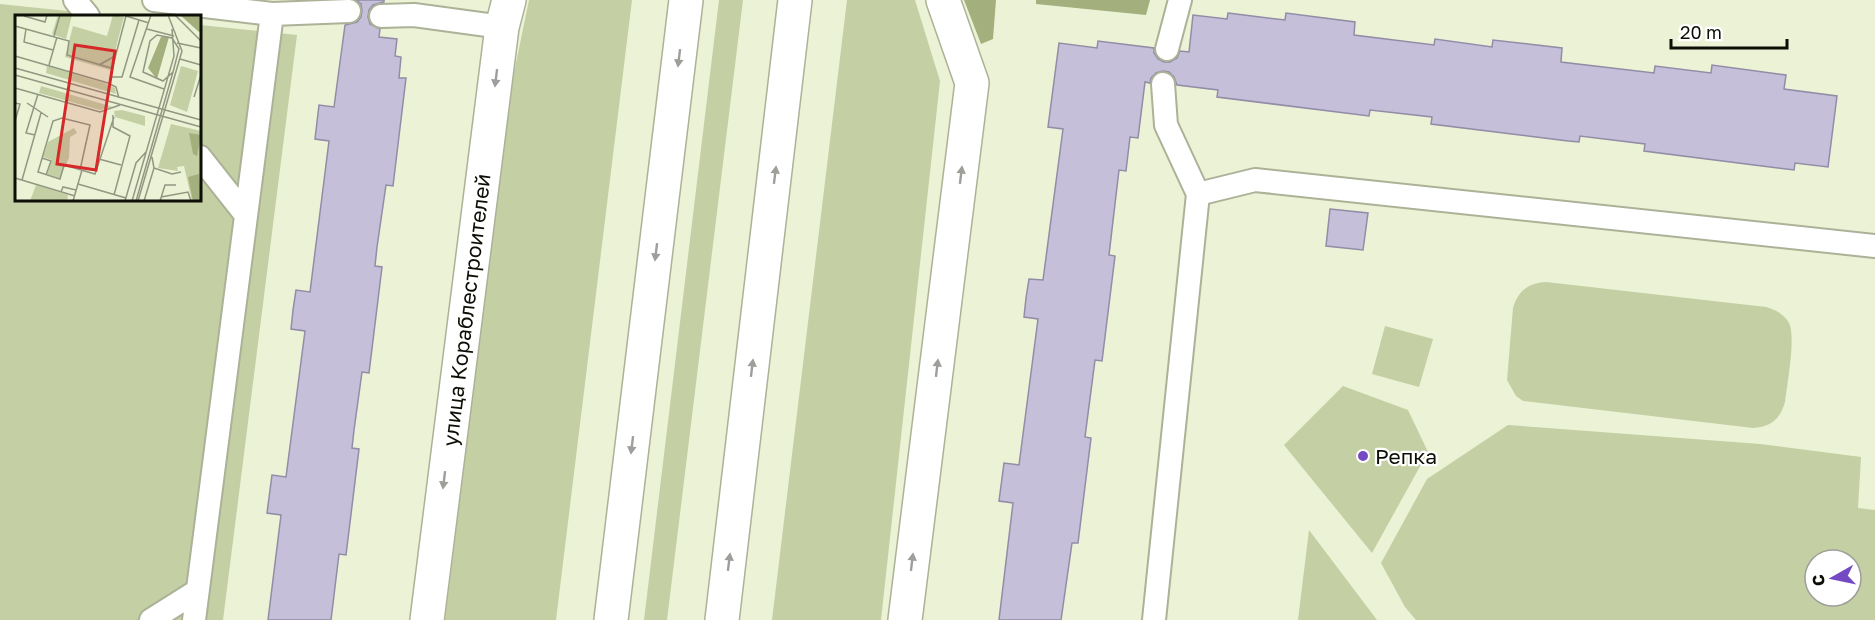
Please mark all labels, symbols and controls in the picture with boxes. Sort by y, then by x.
scale bar [1671,12,1786,50]
inset map [15,15,201,201]
text: 20 m [1680,21,1722,43]
one-way arrow [674,49,684,68]
one-way arrow [491,69,501,88]
one-way arrow [770,165,779,184]
one-way arrow [956,165,965,184]
street label: улица Кораблестроителей [436,172,496,448]
one-way arrow [651,242,661,261]
one-way arrow [747,359,756,378]
one-way arrow [932,359,941,378]
one-way arrow [628,436,637,455]
place label: Репка [1375,443,1437,469]
marker: Репка [1356,449,1370,463]
one-way arrow [440,471,449,490]
north arrow [1803,548,1863,608]
one-way arrow [724,552,733,571]
one-way arrow [908,552,917,571]
text: С [1807,573,1829,588]

